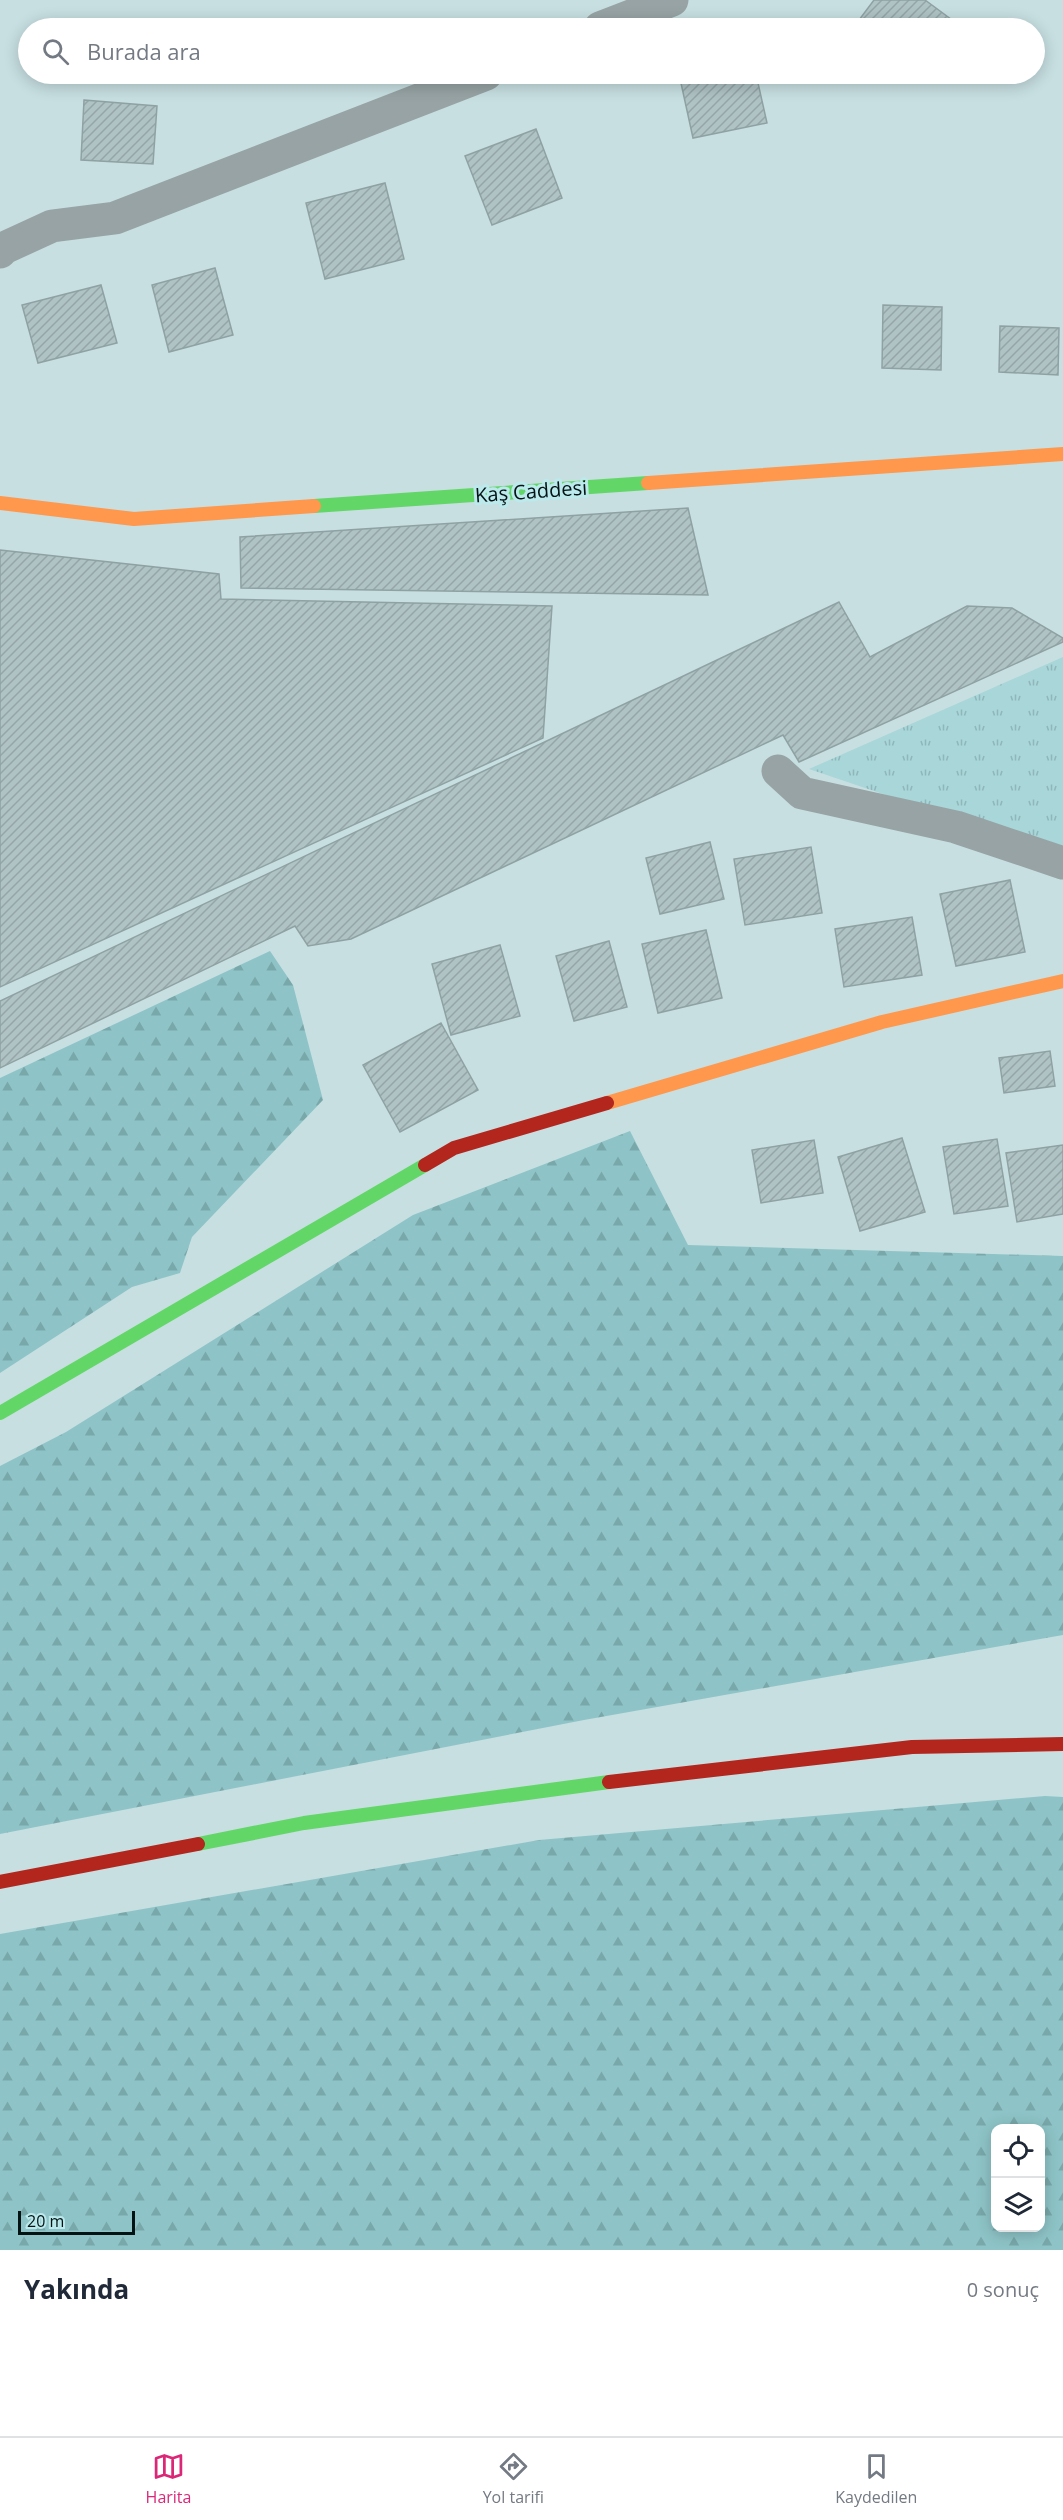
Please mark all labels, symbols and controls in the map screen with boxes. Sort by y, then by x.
search box [18,18,1045,84]
icon: search [39,35,72,68]
text: Burada ara [87,36,201,66]
street label: Kaş Caddesi [474,474,588,508]
map controls [991,2124,1045,2232]
button: locate [991,2124,1045,2178]
button: layers [991,2178,1045,2232]
scale bar [18,2208,135,2236]
text: 20 m [27,2210,64,2232]
text: Yakında [24,2271,129,2307]
text: 0 sonuç [967,2276,1039,2303]
tab: Harita [146,2450,191,2508]
tab: Yol tarifi [483,2450,544,2508]
tab: Kaydedilen [835,2450,917,2508]

